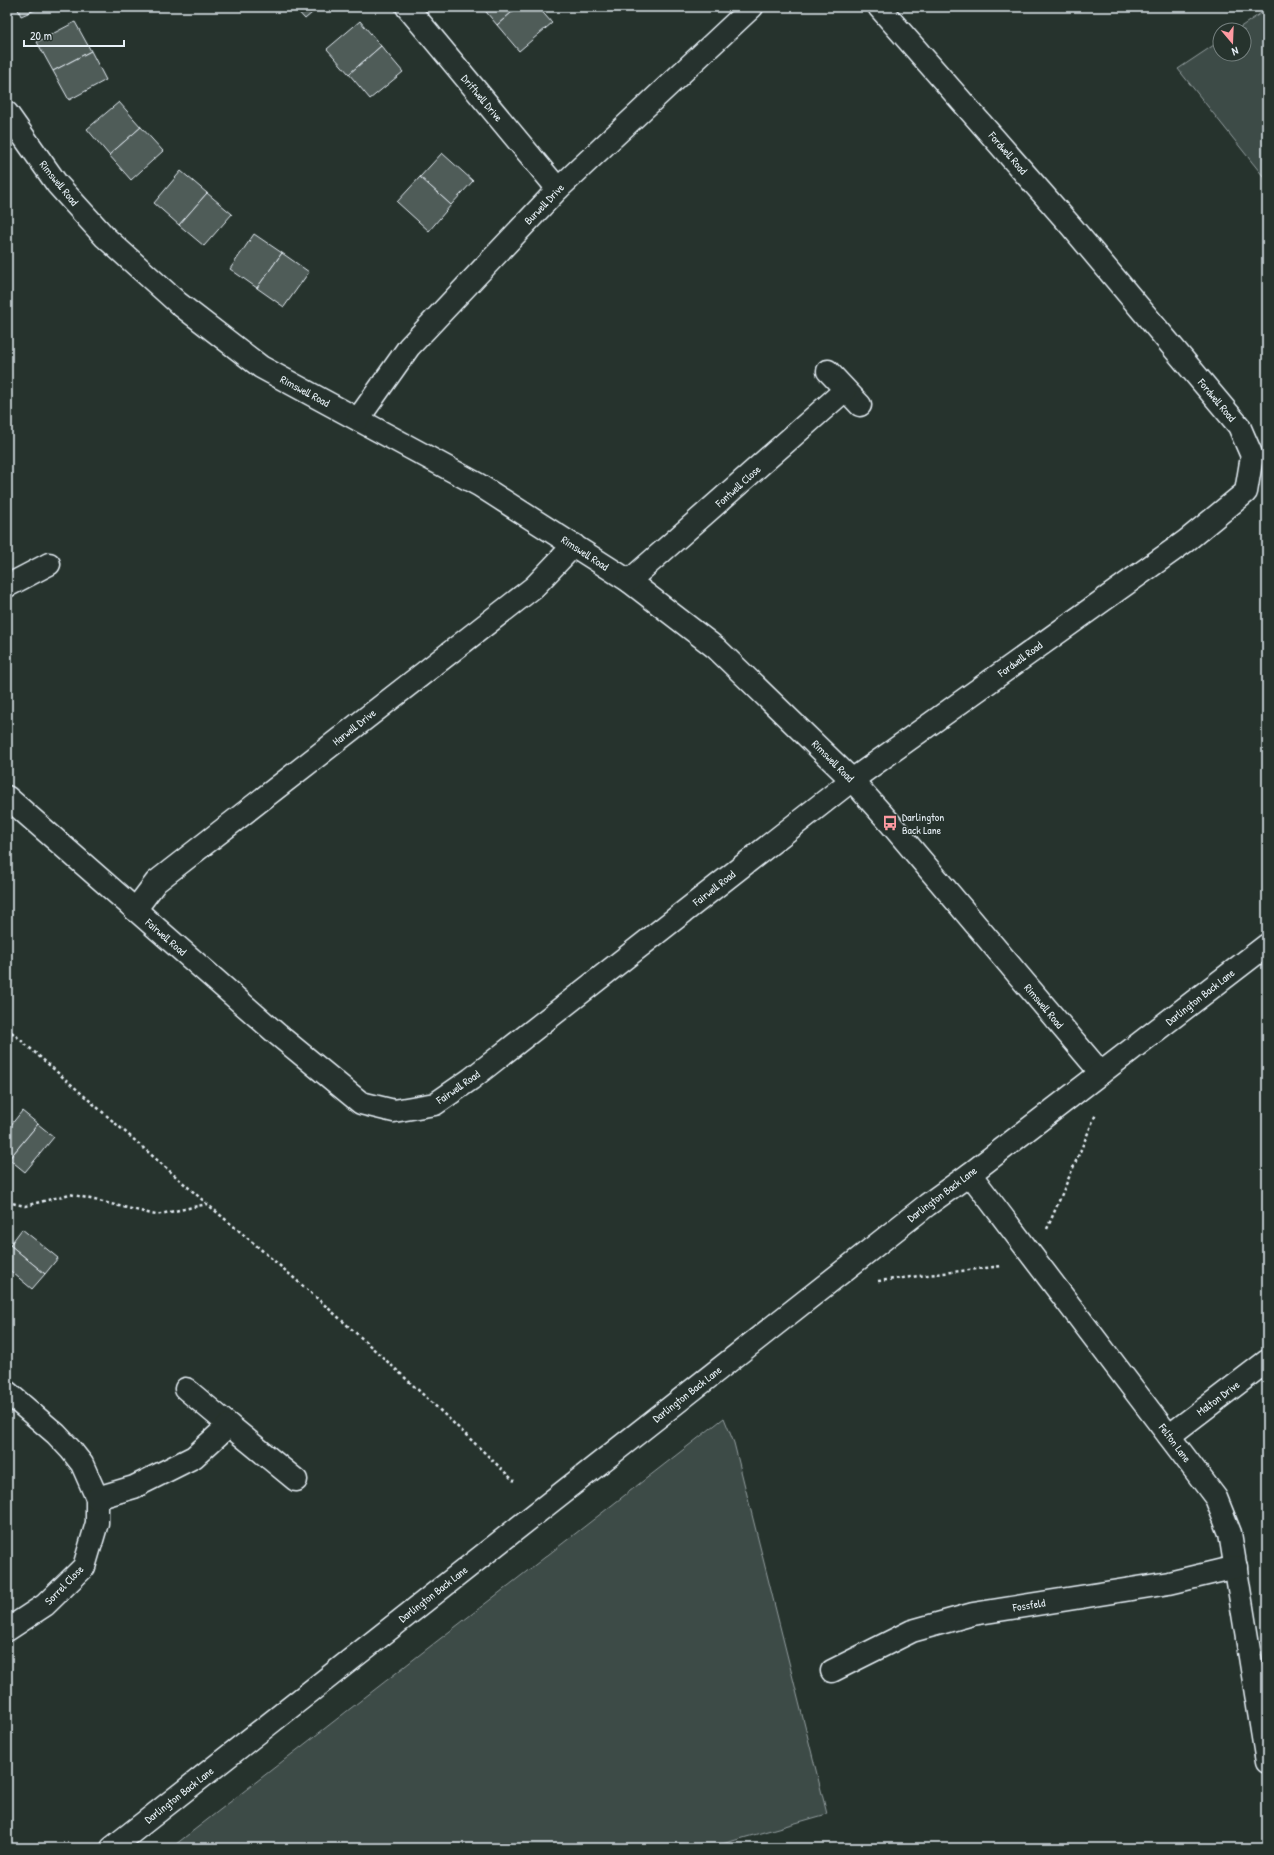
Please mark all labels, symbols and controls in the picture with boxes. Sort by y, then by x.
scale bar [24,22,124,48]
north arrow [1212,22,1252,62]
text: 20 m [30,27,52,44]
text: N [1230,44,1240,59]
street label: Driftwell Drive [458,72,506,125]
street label: Fordwell Road [985,128,1031,178]
street label: Rimswell Road [37,158,82,209]
street label: Burwell Drive [521,180,567,227]
street label: Rimswell Road [278,372,333,410]
street label: Fordwell Road [1194,375,1239,425]
street label: Fontwell Close [712,462,764,511]
street label: Rimswell Road [559,532,612,574]
street label: Fordwell Road [994,638,1046,680]
street label: Harwell Drive [330,705,379,748]
street label: Rimswell Road [809,737,858,786]
place label: Darlington Back Lane [902,810,944,837]
bus stop icon: Darlington Back Lane [881,814,899,832]
street label: Fairwell Road [689,867,739,909]
street label: Fairwell Road [142,915,190,959]
street label: Darlington Back Lane [1163,965,1238,1028]
street label: Rimswell Road [1021,981,1067,1032]
street label: Fairwell Road [433,1067,483,1108]
street label: Darlington Back Lane [904,1163,980,1225]
street label: Darlington Back Lane [650,1362,725,1425]
street label: Malton Drive [1194,1377,1243,1419]
street label: Felton Lane [1155,1420,1194,1466]
street label: Sorrel Close [42,1562,87,1608]
street label: Darlington Back Lane [396,1562,471,1625]
street label: Fossfeld [1011,1595,1047,1615]
street label: Darlington Back Lane [142,1763,217,1826]

